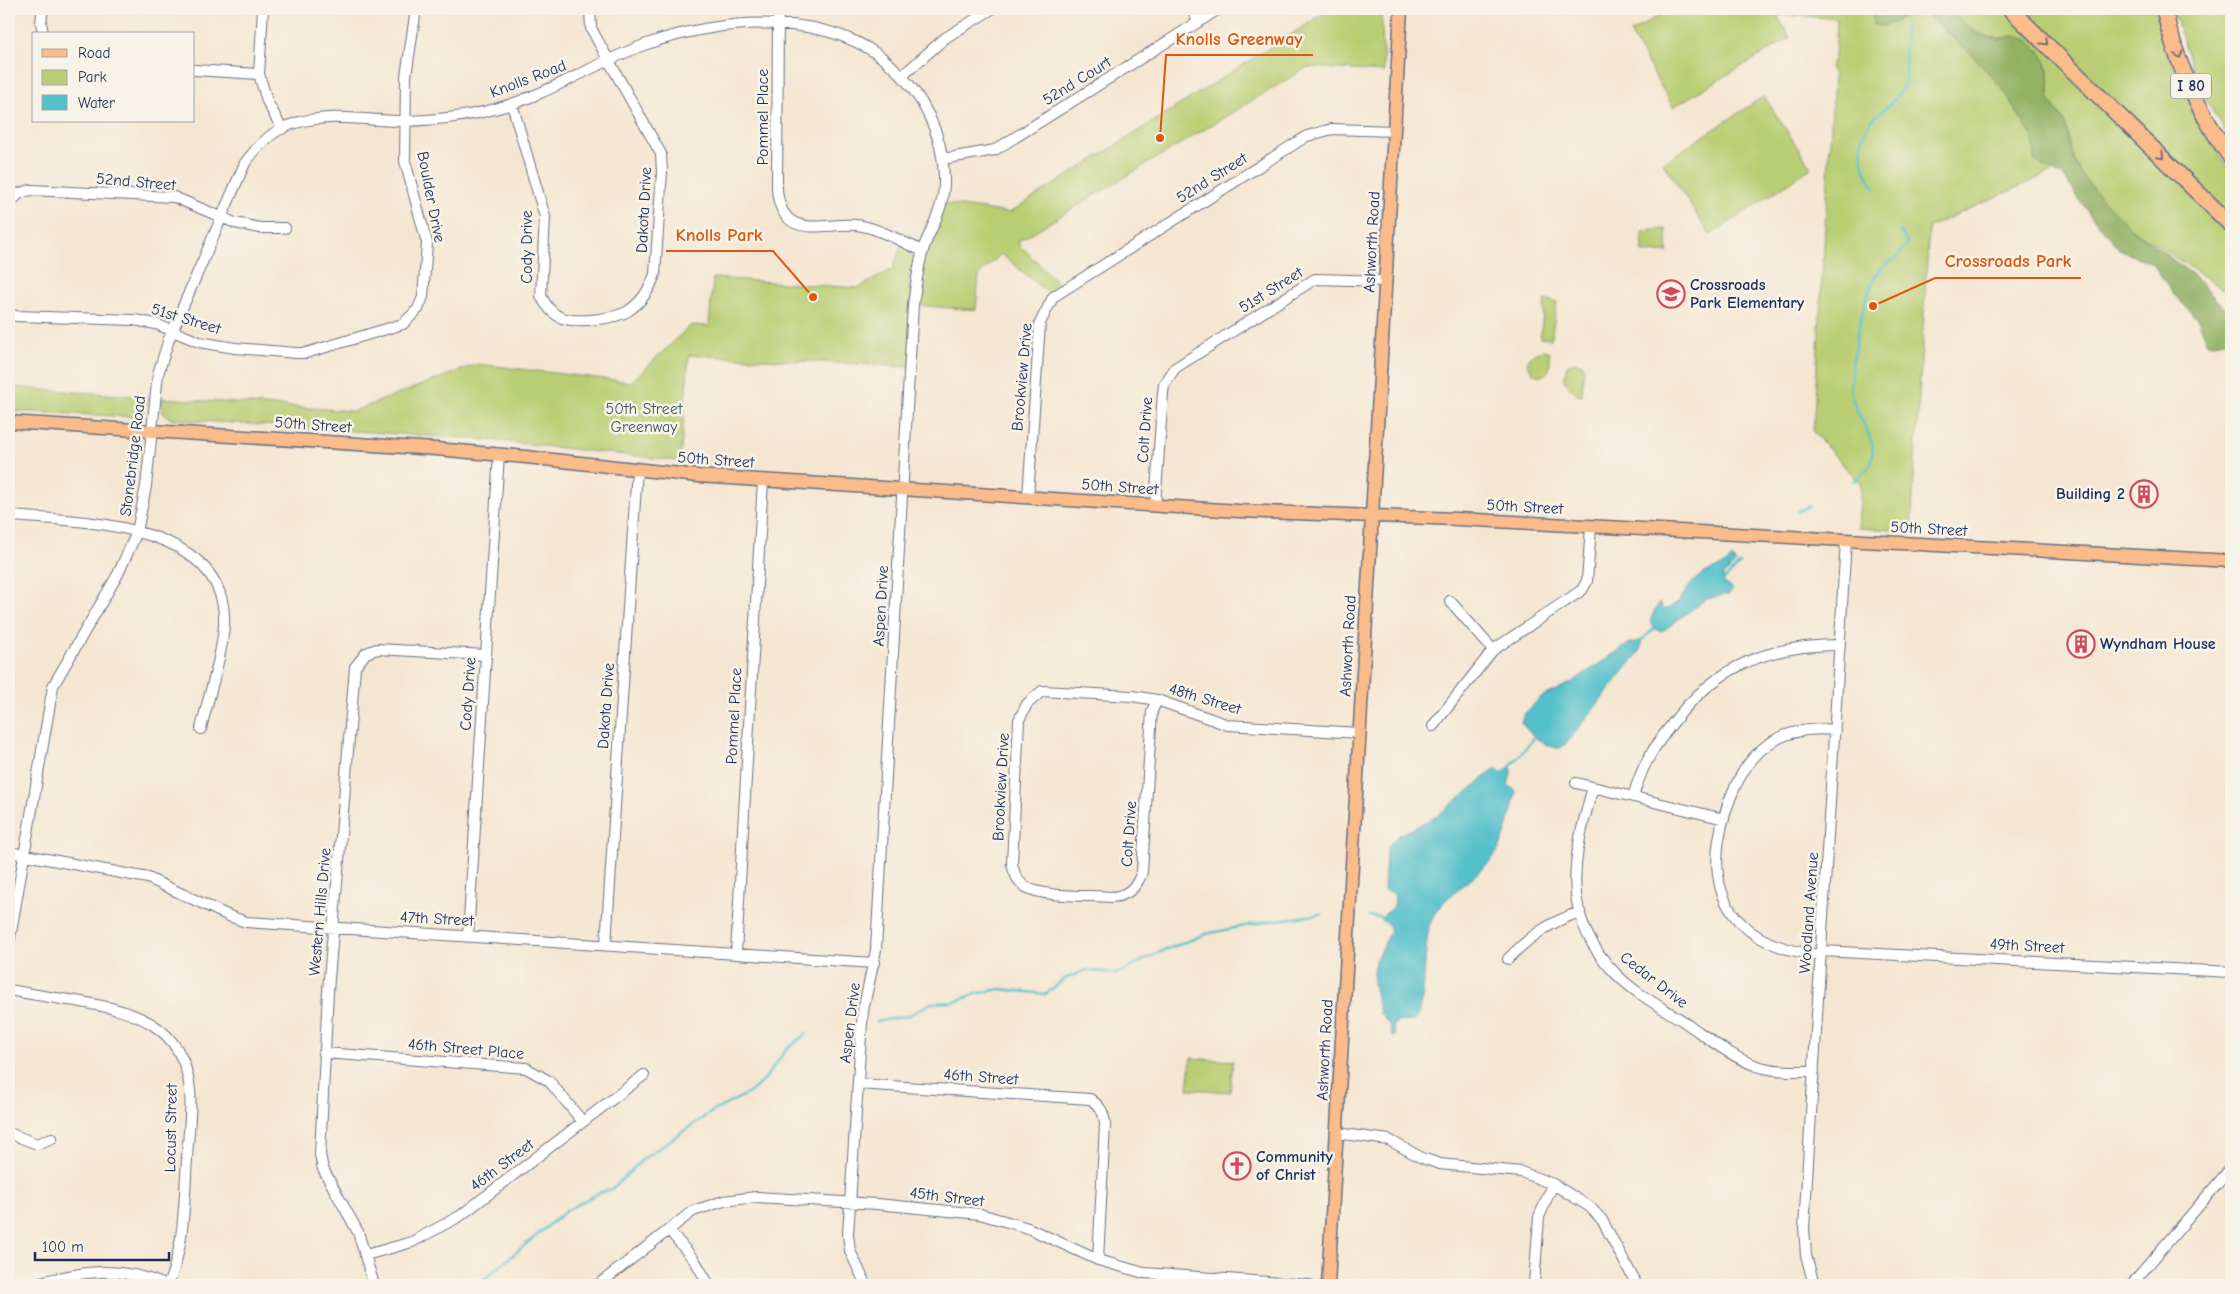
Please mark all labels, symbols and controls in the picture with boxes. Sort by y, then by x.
callout: Knolls Greenway [1166,22,1313,55]
text: Knolls Greenway [1175,29,1303,50]
legend [32,32,195,122]
one-way arrow [2039,37,2048,46]
text: Road [78,44,110,62]
one-way arrow [2173,51,2183,59]
street label: 52nd Court [1040,53,1115,109]
street label: Knolls Road [488,56,568,102]
text: Park [78,68,107,86]
street label: Pommel Place [754,69,772,165]
road number: I 80 [2171,74,2211,98]
text: Water [78,94,115,112]
street label: 52nd Street [1173,149,1251,207]
street label: Boulder Drive [413,150,449,244]
one-way arrow [2156,150,2165,159]
street label: Dakota Drive [633,166,655,254]
street label: 52nd Street [95,170,177,194]
street label: Ashworth Road [1360,191,1384,293]
street label: Cody Drive [518,210,536,284]
callout: Knolls Park [666,218,773,251]
text: Knolls Park [676,225,763,246]
callout: Crossroads Park [1935,245,2081,278]
text: Crossroads Park [1945,251,2071,272]
street label: 51st Street [1236,263,1307,317]
place label: Crossroads Park Elementary [1690,276,1805,312]
school or university icon: Crossroads Park Elementary [1656,279,1686,309]
street label: 51st Street [149,300,223,338]
street label: Brookview Drive [1008,322,1036,432]
street label: Stonebridge Road [117,395,149,517]
street label: Colt Drive [1134,396,1156,464]
park label: 50th Street Greenway [606,400,683,436]
street label: 50th Street [274,413,352,437]
street label: 50th Street [677,448,755,472]
street label: 50th Street [1081,475,1159,499]
building icon: Building 2 [2129,479,2159,509]
place label: Building 2 [2056,485,2125,503]
street label: 50th Street [1486,496,1564,518]
street label: 50th Street [1890,518,1968,540]
street label: Aspen Drive [870,565,892,647]
street label: Ashworth Road [1336,595,1360,697]
building icon: Wyndham House [2066,629,2096,659]
place label: Wyndham House [2100,635,2216,653]
street label: Cody Drive [456,657,480,731]
street label: Dakota Drive [594,662,618,750]
street label: Pommel Place [722,667,746,765]
street label: 48th Street [1167,679,1244,719]
street label: Brookview Drive [989,732,1013,842]
street label: Colt Drive [1118,800,1140,868]
street label: Western Hills Drive [305,847,335,977]
street label: Woodland Avenue [1796,852,1822,974]
street label: 47th Street [400,908,475,930]
street label: 49th Street [1989,935,2065,957]
street label: Cedar Drive [1617,948,1691,1012]
street label: Aspen Drive [836,982,864,1064]
street label: Ashworth Road [1313,999,1337,1101]
street label: 46th Street Place [407,1035,525,1063]
street label: 46th Street [943,1065,1019,1089]
street label: Locust Street [161,1083,181,1173]
street label: 46th Street [467,1135,538,1195]
place label: Community of Christ [1256,1148,1333,1184]
church icon: Community of Christ [1222,1151,1252,1181]
street label: 45th Street [909,1183,986,1211]
scale bar [35,1229,169,1261]
text: 100 m [42,1238,84,1256]

